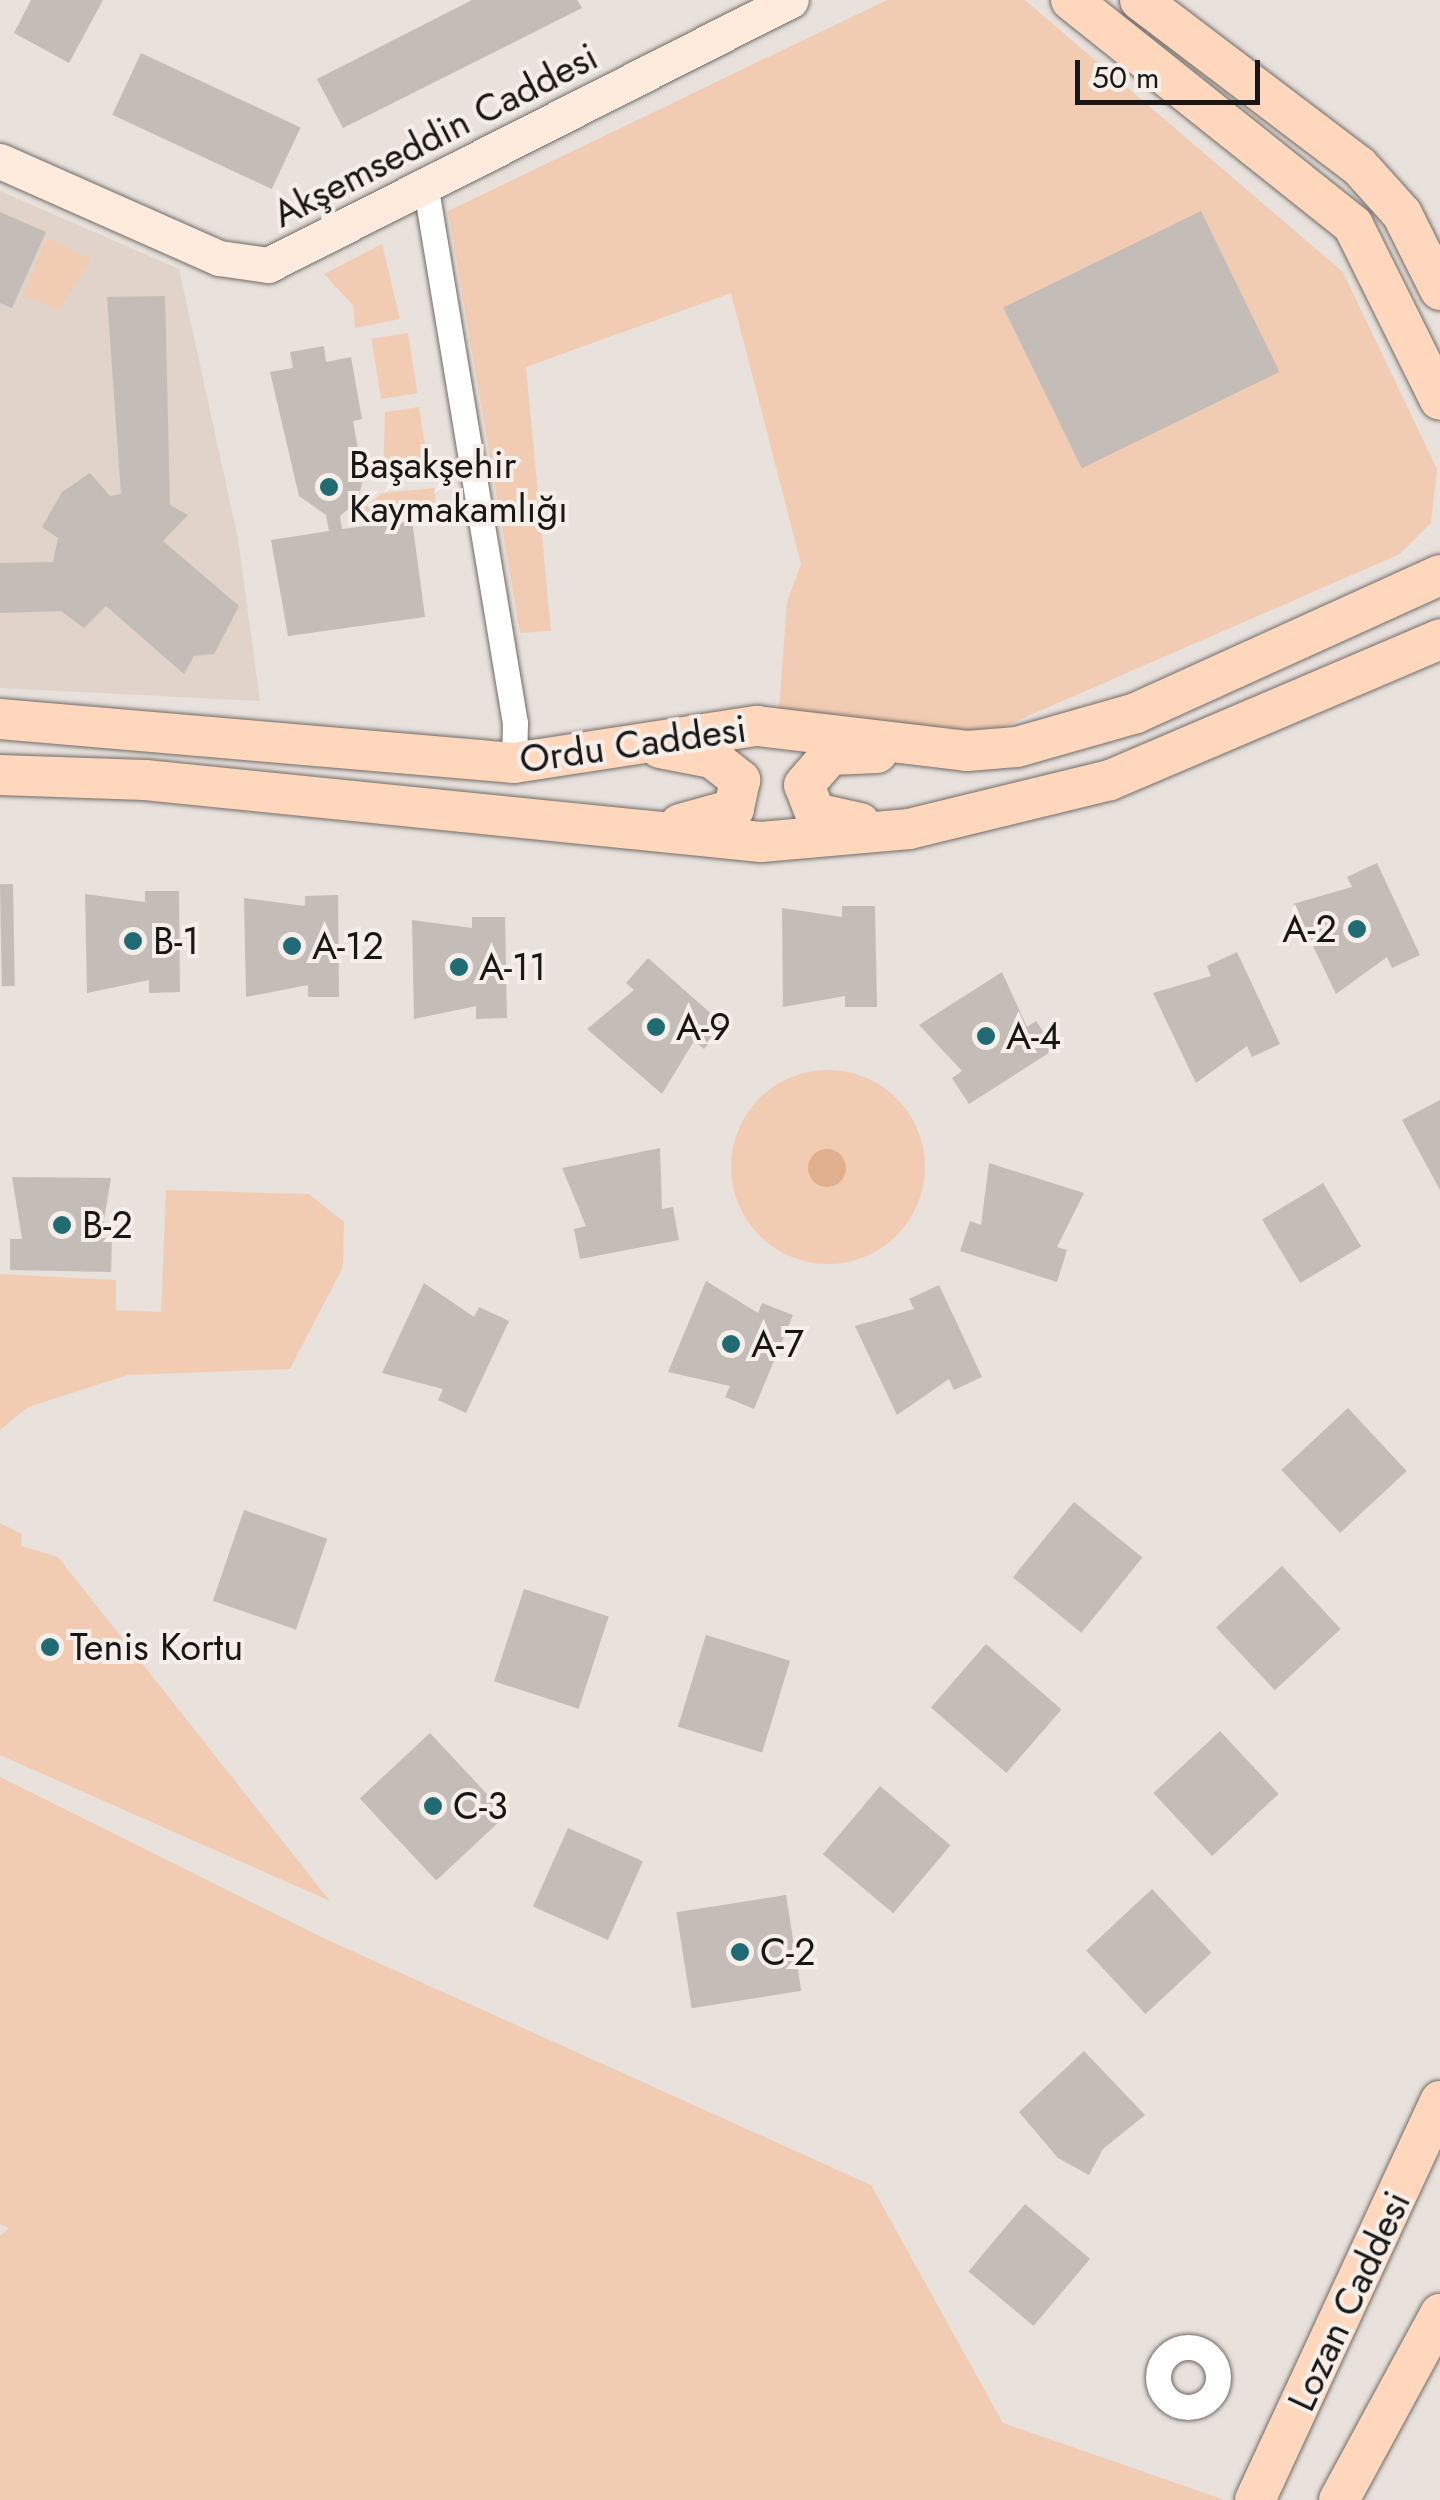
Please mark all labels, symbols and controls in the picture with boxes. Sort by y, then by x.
street label: Akşemseddin Caddesi [265,33,605,237]
scale bar [1080,40,1265,102]
text: 50 m [1092,56,1159,99]
place label: Başakşehir Kaymakamlığı [349,442,568,532]
marker: Başakşehir Kaymakamlığı [318,476,340,498]
street label: Ordu Caddesi [517,706,749,782]
place label: A-2 [1282,906,1337,952]
place label: B-1 [153,918,199,964]
marker: A-2 [1346,918,1368,940]
place label: A-12 [312,923,384,969]
marker: B-1 [122,930,144,952]
marker: A-12 [281,935,303,957]
place label: A-11 [479,944,546,990]
marker: A-11 [448,956,470,978]
place label: A-9 [676,1004,731,1050]
place label: A-4 [1006,1013,1061,1059]
marker: A-9 [645,1016,667,1038]
marker: A-4 [975,1025,997,1047]
place label: B-2 [82,1202,133,1248]
marker: B-2 [51,1214,73,1236]
place label: A-7 [751,1321,804,1367]
marker: A-7 [720,1333,742,1355]
place label: Tenis Kortu [70,1624,243,1670]
marker: Tenis Kortu [39,1636,61,1658]
place label: C-3 [453,1783,508,1829]
marker: C-3 [422,1795,444,1817]
place label: C-2 [760,1929,816,1975]
marker: C-2 [729,1941,751,1963]
street label: Lozan Caddesi [1278,2184,1420,2418]

